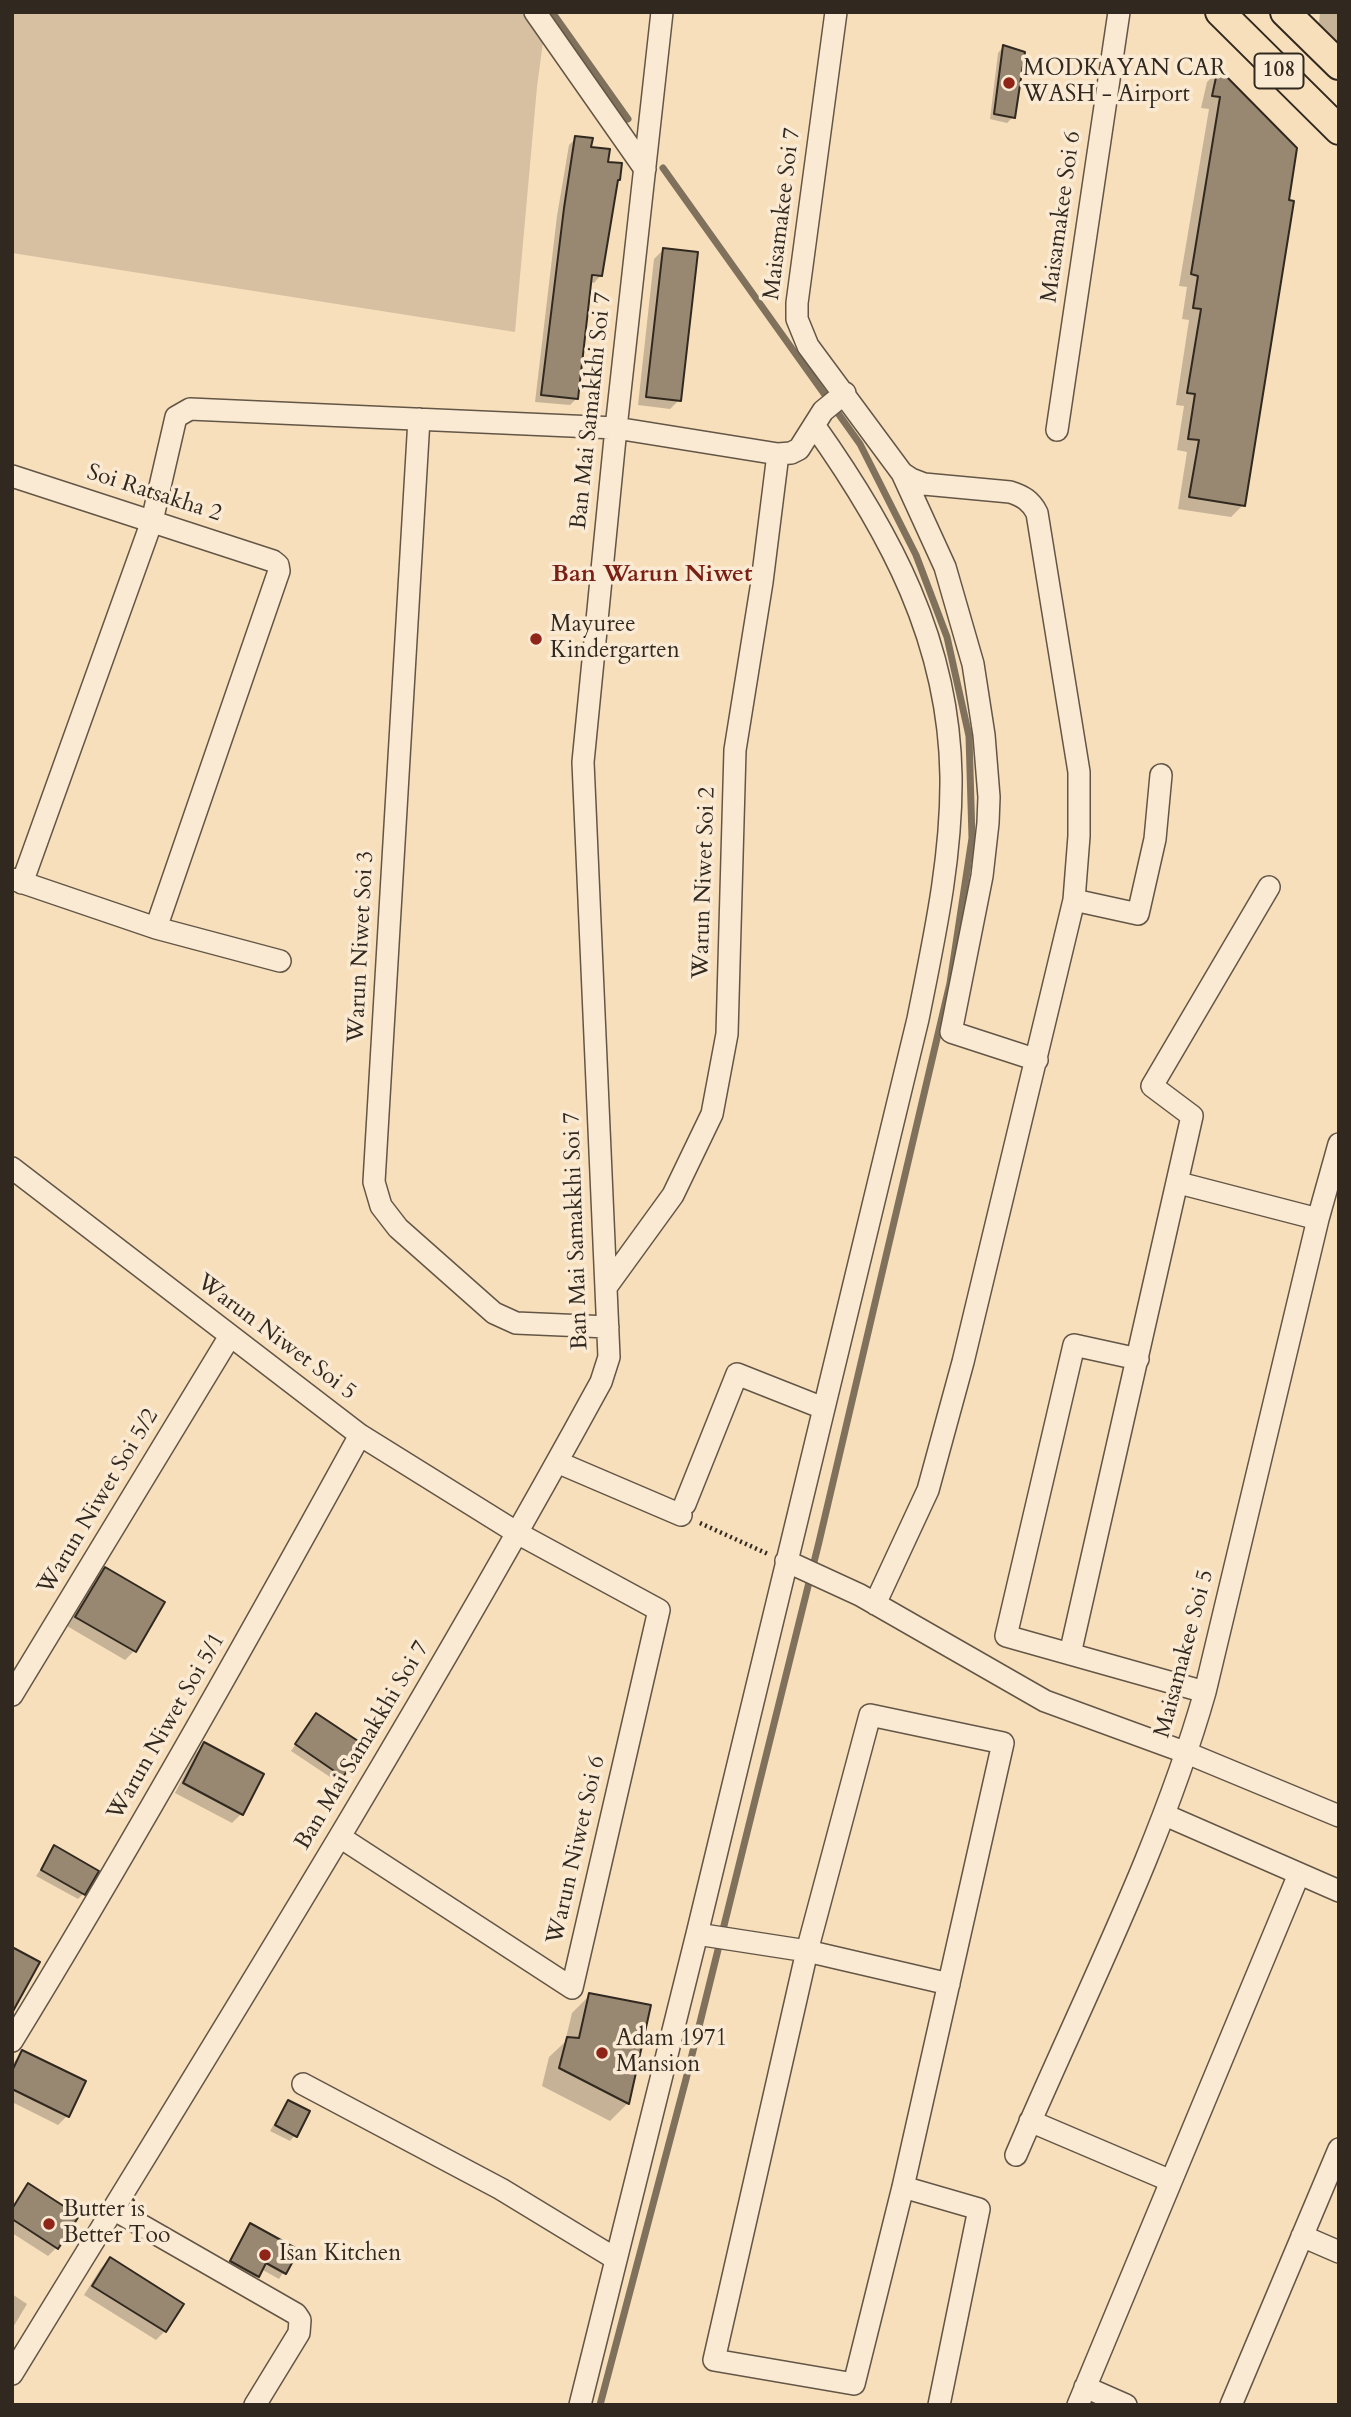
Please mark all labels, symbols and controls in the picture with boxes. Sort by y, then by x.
road number: 108 [1254,54,1304,88]
place label: MODKAYAN CAR WASH - Airport [1023,56,1226,110]
marker: MODKAYAN CAR WASH - Airport [1001,75,1017,91]
street label: Maisamakee Soi 7 [759,127,807,301]
street label: Maisamakee Soi 6 [1036,129,1088,305]
street label: Ban Mai Samakkhi Soi 7 [566,291,618,531]
street label: Soi Ratsakha 2 [83,459,225,529]
district label: Ban Warun Niwet [552,561,752,589]
place label: Mayuree Kindergarten [550,612,680,666]
marker: Mayuree Kindergarten [528,631,544,647]
street label: Warun Niwet Soi 2 [688,786,722,980]
street label: Warun Niwet Soi 3 [343,850,381,1044]
street label: Ban Mai Samakkhi Soi 7 [559,1111,595,1351]
street label: Warun Niwet Soi 5 [191,1269,361,1407]
street label: Warun Niwet Soi 5/2 [33,1404,165,1600]
street label: Maisamakee Soi 5 [1149,1567,1221,1741]
street label: Warun Niwet Soi 5/1 [102,1628,232,1826]
street label: Ban Mai Samakkhi Soi 7 [290,1637,436,1855]
street label: Warun Niwet Soi 6 [542,1753,612,1947]
place label: Adam 1971 Mansion [616,2026,727,2080]
marker: Adam 1971 Mansion [594,2045,610,2061]
place label: Butter is Better Too [63,2197,170,2251]
marker: Butter is Better Too [41,2216,57,2232]
place label: Isan Kitchen [279,2241,401,2269]
marker: Isan Kitchen [257,2247,273,2263]

